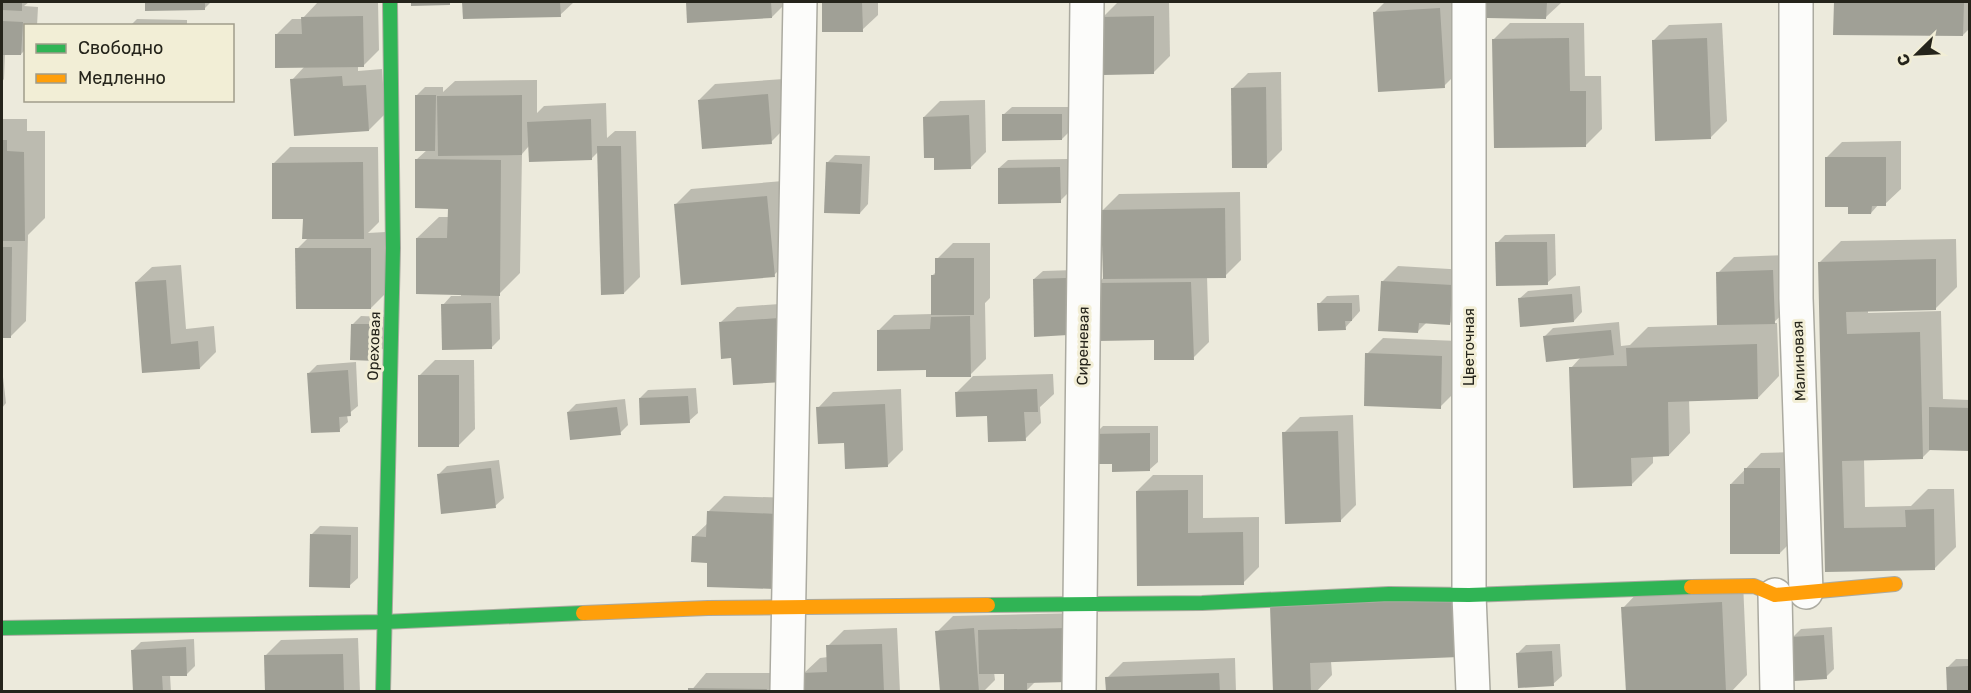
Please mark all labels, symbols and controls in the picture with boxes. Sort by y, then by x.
legend [24,24,234,102]
north arrow [1887,24,1947,84]
text: Свободно [78,37,163,59]
text: С [1893,51,1915,69]
text: Медленно [78,67,166,89]
street label: Сиреневая [1073,306,1093,386]
street label: Цветочная [1460,308,1478,386]
street label: Ореховая [364,311,384,381]
street label: Малиновая [1789,320,1809,402]

